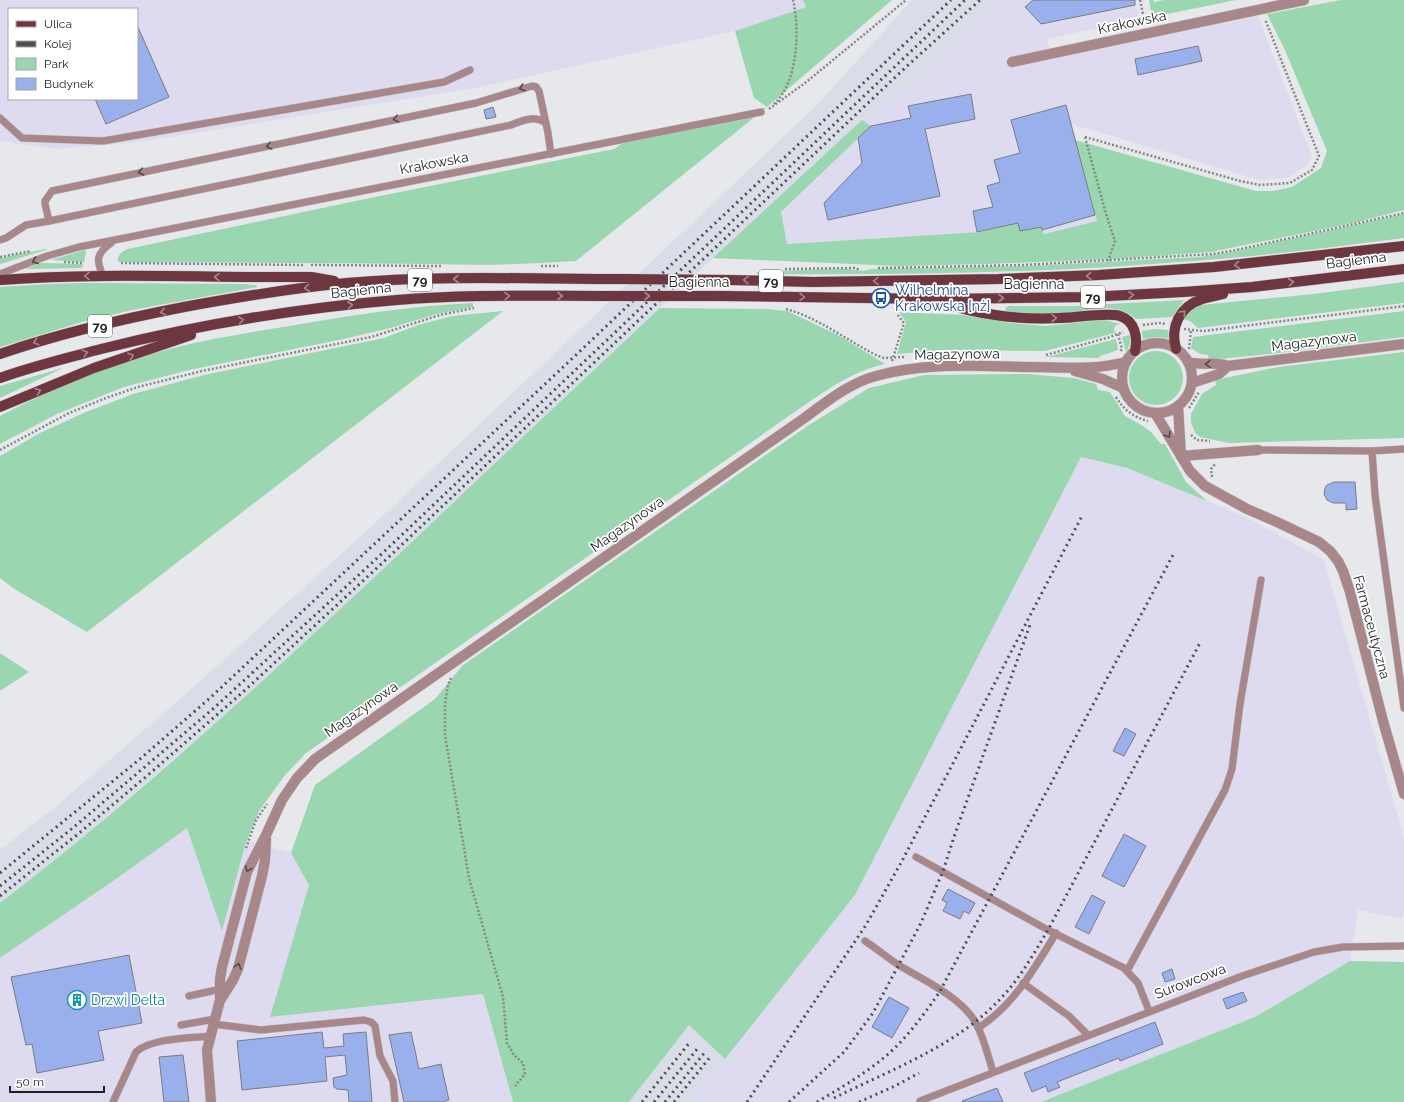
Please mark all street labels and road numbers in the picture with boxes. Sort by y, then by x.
street label: Krakowska [1096,7,1168,37]
street label: Krakowska [398,149,470,177]
street label: Bagienna [1325,248,1387,272]
road number: 79 [408,269,432,291]
road number: 79 [759,270,783,292]
street label: Bagienna [669,274,729,290]
street label: Bagienna [1004,276,1064,292]
street label: Bagienna [330,279,392,301]
road number: 79 [1081,286,1105,308]
road number: 79 [88,315,112,337]
street label: Magazynowa [1271,328,1357,354]
street label: Magazynowa [914,345,1000,363]
street label: Magazynowa [587,493,667,555]
street label: Farmaceutyczna [1350,573,1394,681]
street label: Magazynowa [321,678,401,740]
street label: Surowcowa [1152,960,1228,1002]

